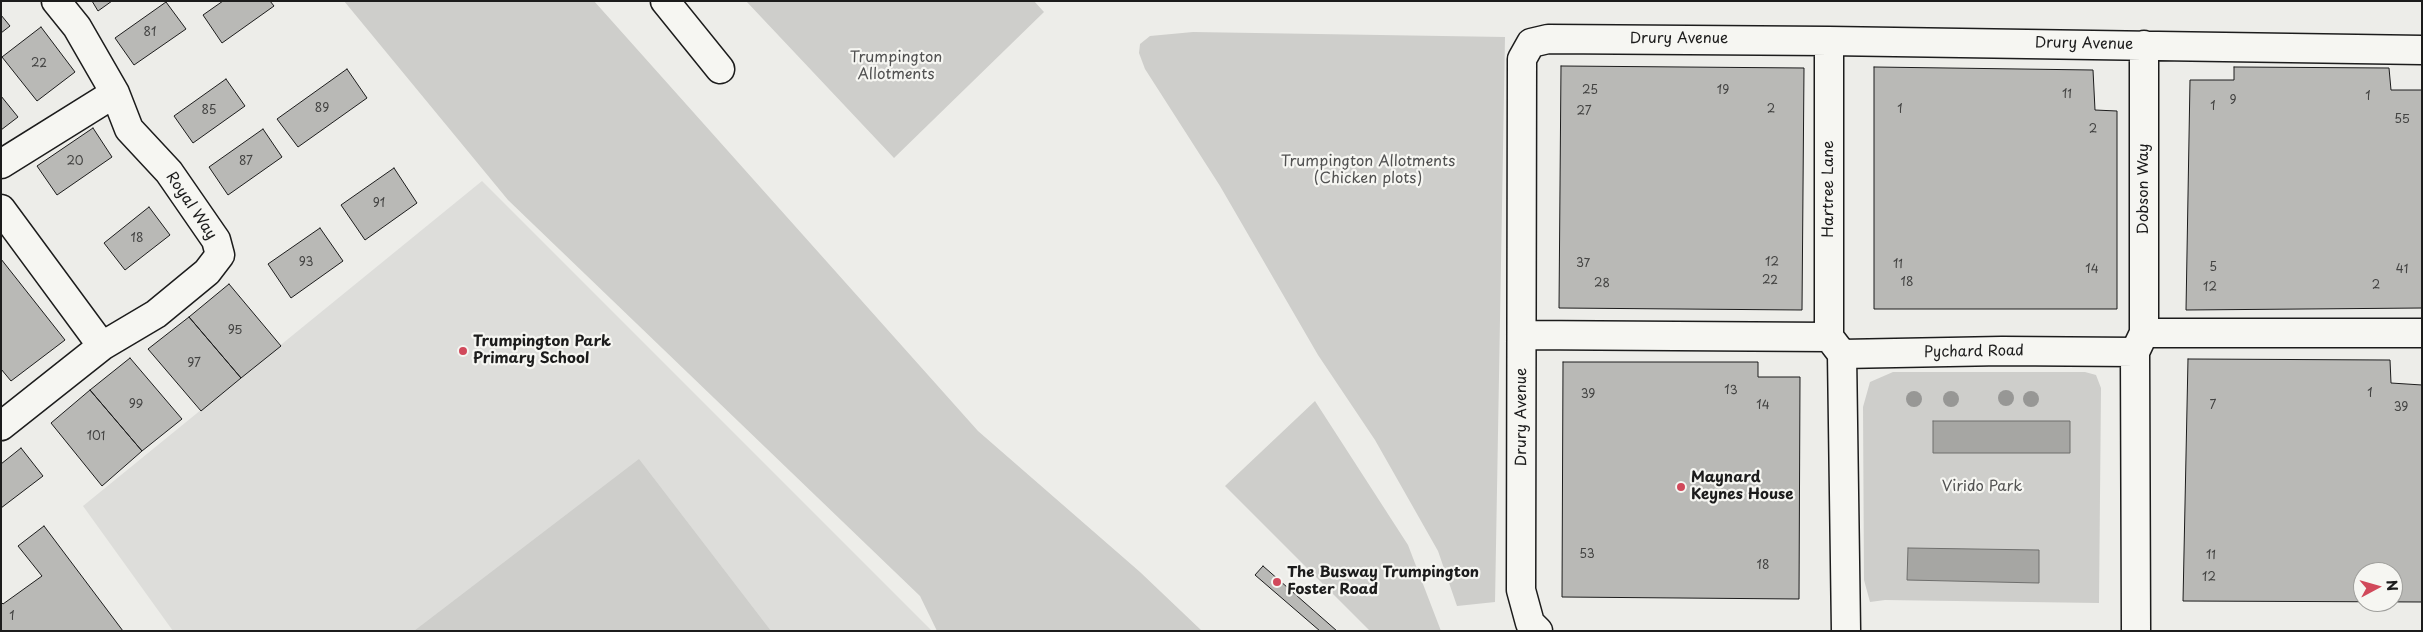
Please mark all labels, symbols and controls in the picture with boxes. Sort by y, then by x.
house number: 81 [144,26,156,40]
street label: Drury Avenue [1630,30,1728,48]
street label: Drury Avenue [2035,34,2133,54]
park label: Trumpington Allotments [850,49,942,84]
house number: 22 [31,57,47,71]
house number: 25 [1582,84,1598,98]
house number: 19 [1717,84,1729,98]
house number: 11 [2062,88,2072,102]
house number: 1 [2365,90,2371,104]
house number: 9 [2229,94,2237,108]
house number: 1 [2210,100,2216,114]
house number: 89 [315,102,329,116]
house number: 2 [1767,103,1775,117]
house number: 1 [1897,103,1903,117]
house number: 85 [202,104,216,118]
house number: 27 [1577,105,1591,119]
house number: 55 [2394,113,2410,127]
house number: 2 [2089,123,2097,137]
street label: Hartree Lane [1820,140,1838,238]
street label: Dobson Way [2135,143,2153,235]
park label: Trumpington Allotments (Chicken plots) [1281,153,1455,188]
house number: 20 [66,155,84,169]
house number: 87 [239,155,253,169]
street label: Royal Way [162,169,220,243]
house number: 91 [373,197,385,211]
house number: 18 [131,232,143,246]
house number: 93 [299,256,313,270]
house number: 12 [1765,256,1779,270]
house number: 37 [1576,257,1590,271]
house number: 11 [1893,258,1903,272]
house number: 5 [2209,261,2217,275]
house number: 14 [2085,263,2099,277]
house number: 41 [2396,263,2408,277]
house number: 22 [1762,274,1778,288]
house number: 18 [1901,276,1913,290]
house number: 28 [1594,277,1610,291]
house number: 2 [2372,279,2380,293]
house number: 12 [2203,281,2217,295]
house number: 95 [228,324,242,338]
place label: Trumpington Park Primary School [473,333,611,368]
street label: Pychard Road [1924,342,2024,362]
marker: Trumpington Park Primary School [457,345,469,357]
house number: 97 [187,357,201,371]
street label: Drury Avenue [1513,368,1531,466]
house number: 13 [1724,384,1738,398]
house number: 1 [2367,387,2373,401]
house number: 39 [1581,388,1595,402]
house number: 99 [129,398,143,412]
house number: 14 [1756,399,1770,413]
house number: 7 [2210,399,2216,413]
house number: 39 [2394,401,2408,415]
house number: 101 [87,430,105,444]
place label: Maynard Keynes House [1691,469,1793,504]
park label: Virido Park [1942,478,2022,496]
marker: Maynard Keynes House [1675,481,1687,493]
house number: 53 [1579,548,1595,562]
house number: 11 [2206,549,2216,563]
house number: 18 [1757,559,1769,573]
north arrow [2353,562,2403,612]
place label: The Busway Trumpington Foster Road [1287,564,1479,599]
house number: 12 [2202,571,2216,585]
marker: The Busway Trumpington Foster Road [1271,576,1283,588]
text: N [2381,579,2403,592]
house number: 1 [9,610,15,624]

